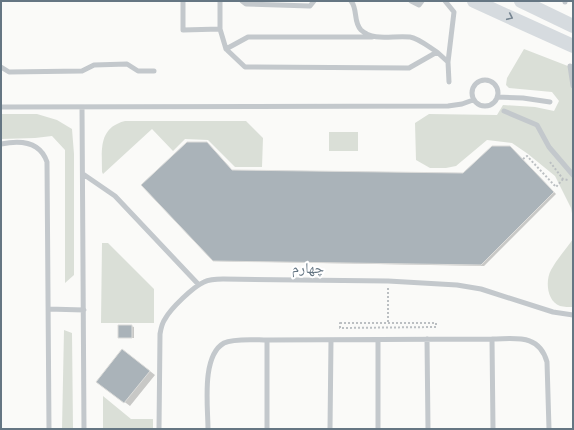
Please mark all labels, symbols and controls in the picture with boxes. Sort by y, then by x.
one-way arrow [506,12,513,20]
street label: چهارم [292,259,325,278]

